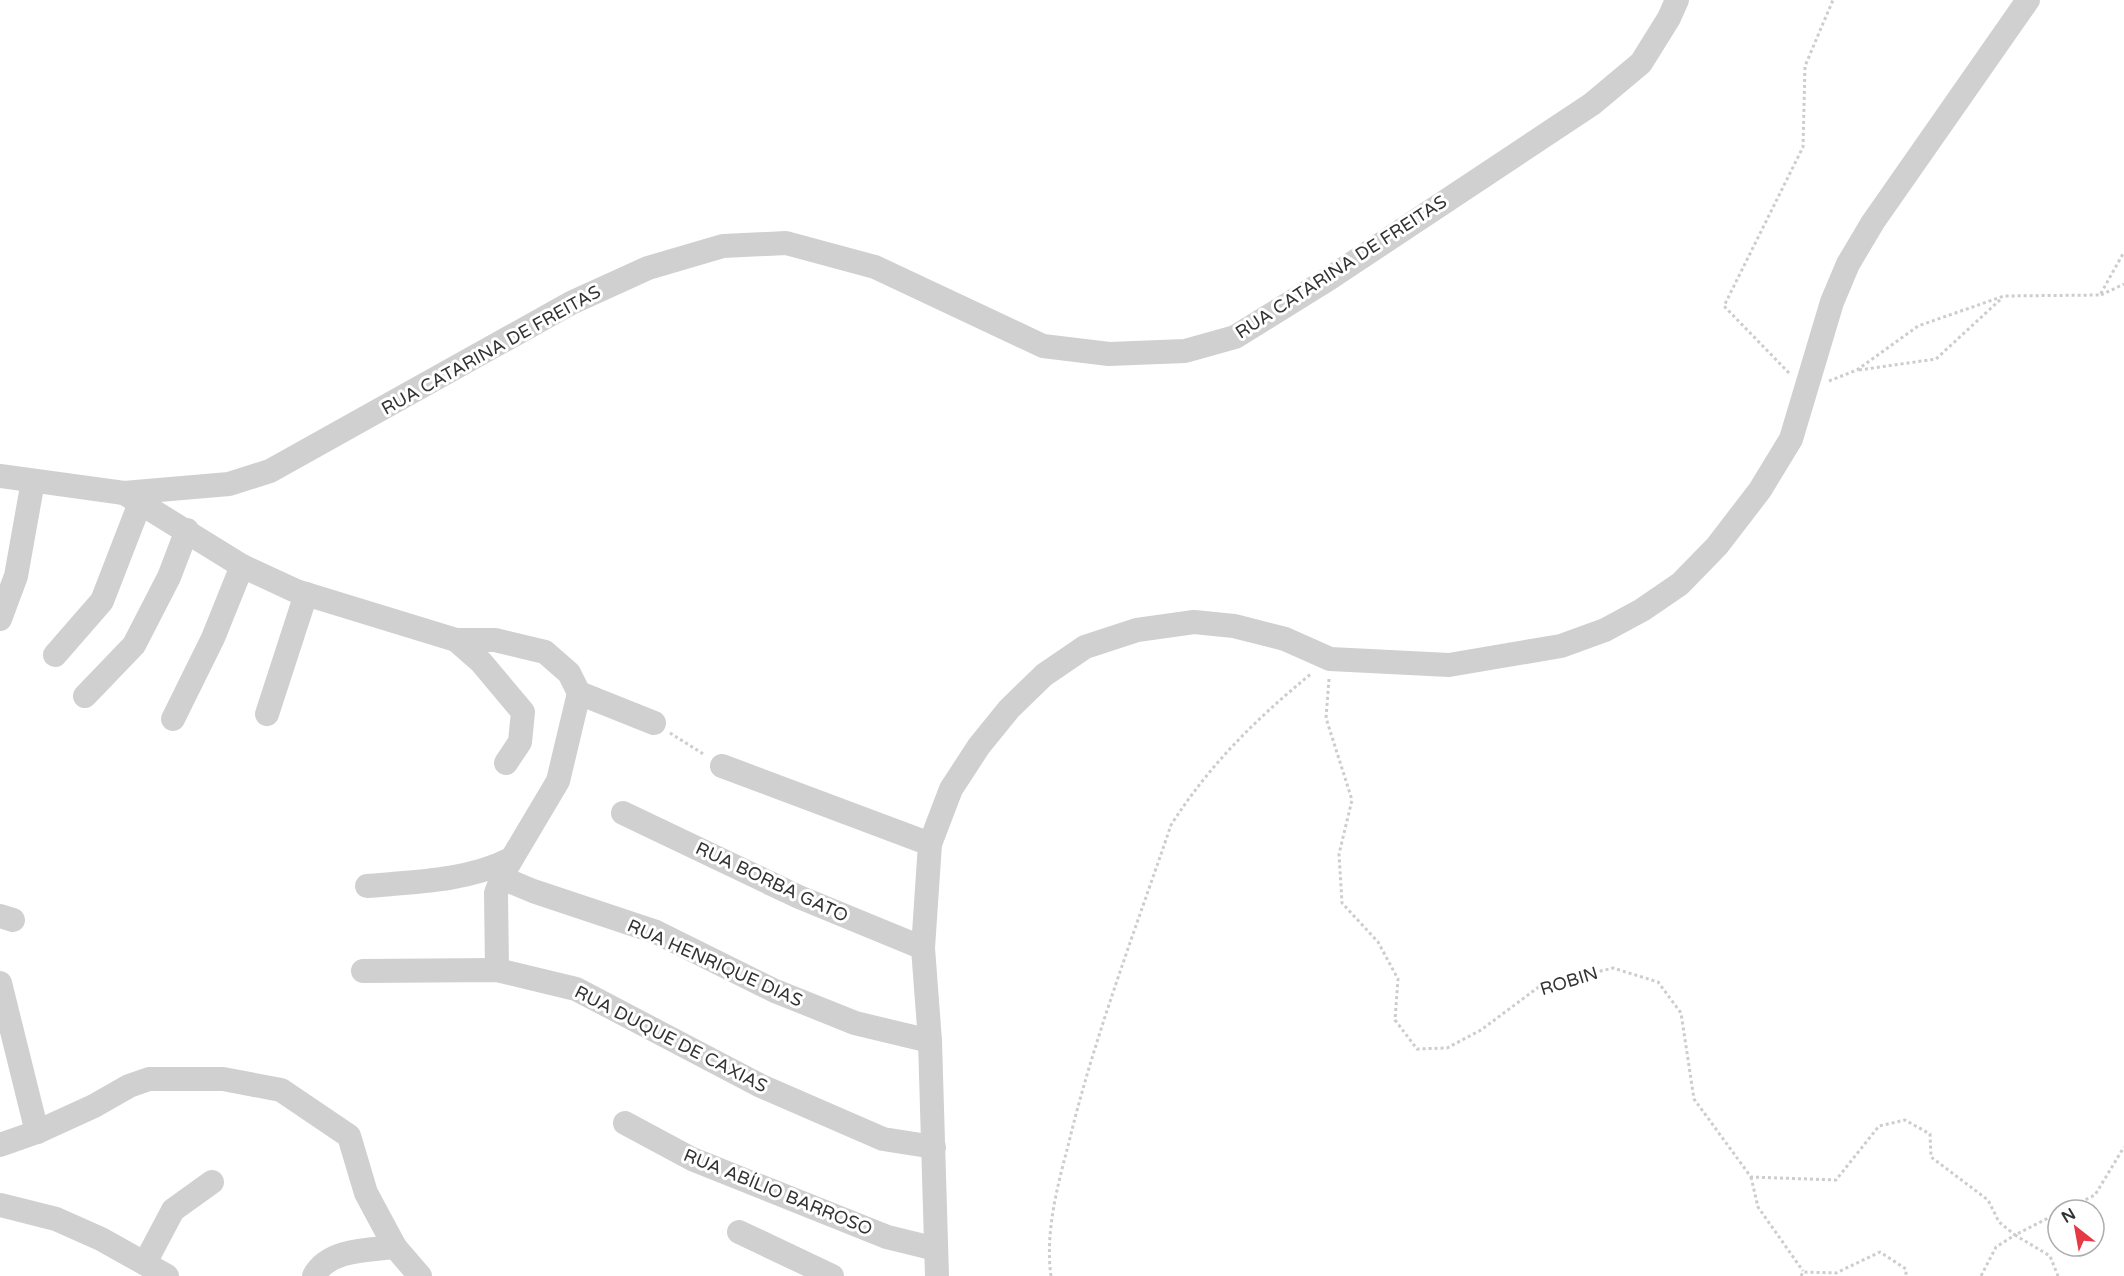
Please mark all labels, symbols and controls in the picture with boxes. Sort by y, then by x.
street label: RUA CATARINA DE FREITAS [1231,190,1451,344]
street label: RUA CATARINA DE FREITAS [378,280,604,420]
street label: RUA BORBA GATO [692,837,852,927]
street label: RUA HENRIQUE DIAS [624,914,806,1012]
street label: ROBIN [1537,962,1601,1000]
street label: RUA DUQUE DE CAXIAS [571,981,771,1097]
street label: RUA ABÍLIO BARROSO [680,1144,876,1240]
north arrow [2046,1198,2106,1258]
text: N [2058,1204,2079,1228]

